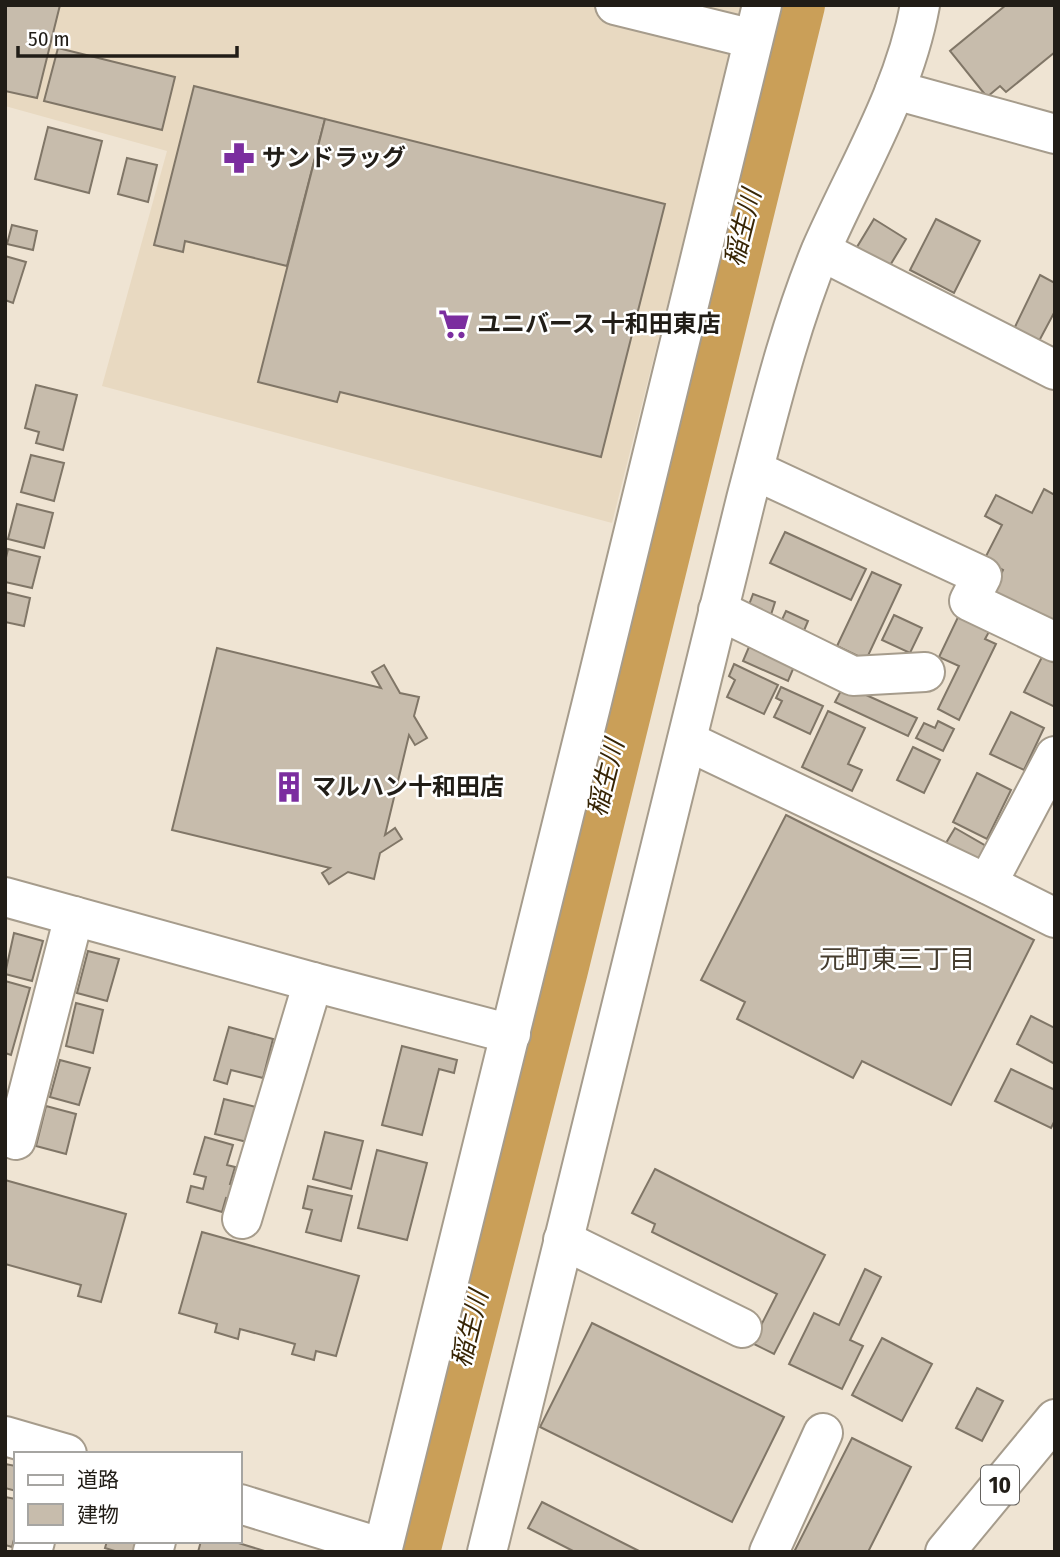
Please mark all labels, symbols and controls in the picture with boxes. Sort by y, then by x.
scale bar [18,14,236,58]
text: 50 m [28,26,70,52]
pharmacy icon: サンドラッグ [222,141,256,175]
place label: サンドラッグ [262,144,406,172]
water label: 稲生川 [719,184,768,270]
supermarket icon: ユニバース 十和田東店 [437,307,471,341]
place label: ユニバース 十和田東店 [477,310,721,338]
water label: 稲生川 [582,734,631,820]
building icon: マルハン十和田店 [272,770,306,804]
place label: マルハン十和田店 [312,773,504,801]
district label: 元町東三丁目 [819,944,975,975]
water label: 稲生川 [446,1285,495,1371]
legend [14,1452,242,1543]
road number: 10 [981,1466,1019,1504]
text: 道路 [77,1467,119,1493]
text: 建物 [77,1502,119,1528]

